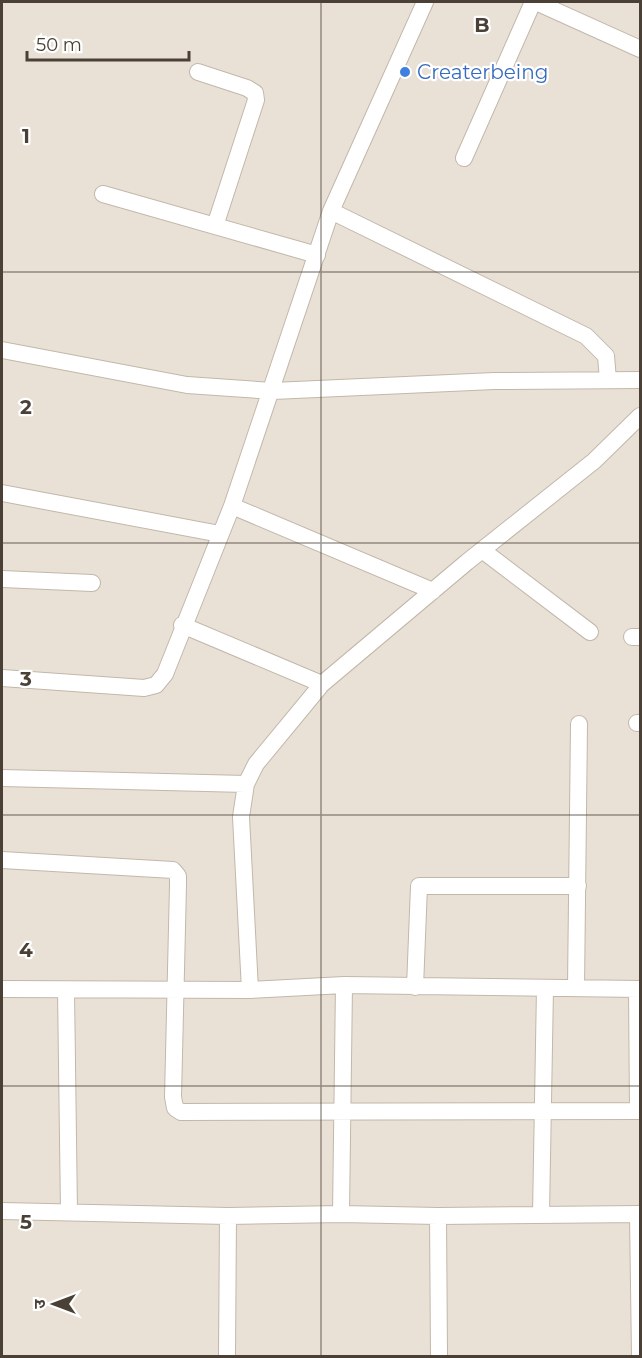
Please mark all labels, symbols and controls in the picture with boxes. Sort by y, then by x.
text: B [474,13,490,37]
scale bar [27,24,189,62]
text: 50 m [36,34,82,56]
place label: Createrbeing [417,60,548,84]
marker: Createrbeing [398,65,412,79]
text: 1 [22,124,30,148]
text: 2 [20,395,32,419]
text: 3 [19,667,32,691]
text: 4 [19,938,33,962]
text: 5 [20,1210,32,1234]
north arrow [24,1274,84,1334]
text: उ [30,1299,49,1309]

